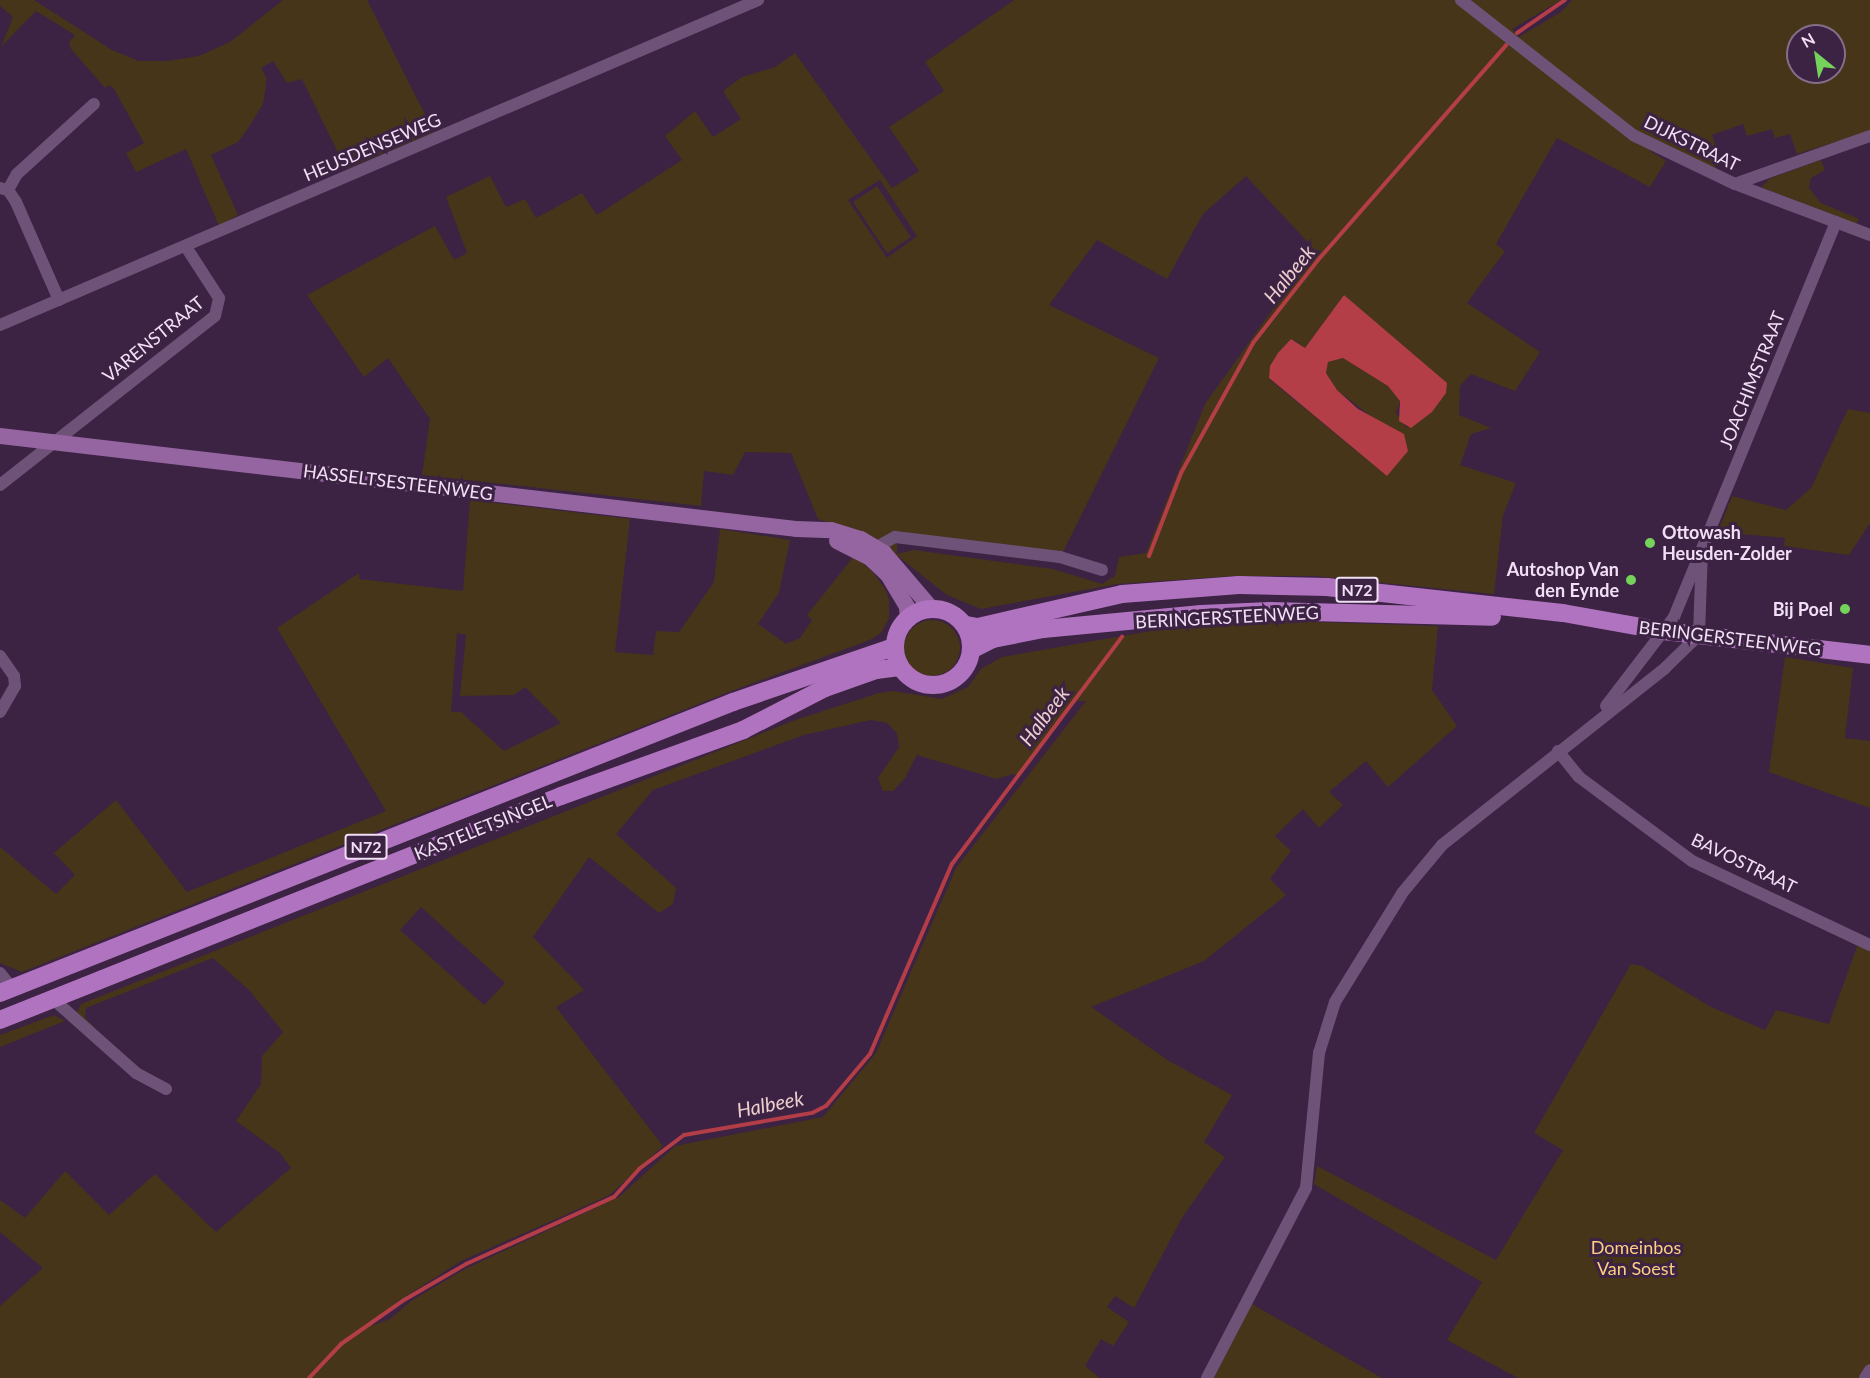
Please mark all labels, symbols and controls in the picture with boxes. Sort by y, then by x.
north arrow [1786,24,1846,84]
text: N [1798,28,1818,51]
street label: HEUSDENSEWEG [300,108,444,186]
street label: DIJKSTRAAT [1641,111,1743,175]
water label: Halbeek [1258,240,1320,308]
street label: VARENSTRAAT [98,292,208,386]
street label: JOACHIMSTRAAT [1715,308,1789,452]
street label: HASSELTSESTEENWEG [302,460,494,504]
place label: Ottowash Heusden-Zolder [1662,522,1792,564]
marker: Ottowash Heusden-Zolder [1643,536,1657,550]
place label: Autoshop Van den Eynde [1506,559,1619,602]
marker: Autoshop Van den Eynde [1624,573,1638,587]
road number: N72 [1334,577,1380,603]
place label: Bij Poel [1773,598,1833,620]
street label: BERINGERSTEENWEG [1135,601,1319,633]
marker: Bij Poel [1838,602,1852,616]
street label: BERINGERSTEENWEG [1637,616,1823,660]
water label: Halbeek [1014,682,1074,750]
street label: KASTELETSINGEL [411,790,555,864]
street label: BAVOSTRAAT [1688,828,1800,898]
road number: N72 [344,834,388,860]
water label: Halbeek [734,1086,806,1122]
park label: Domeinbos Van Soest [1591,1237,1681,1280]

